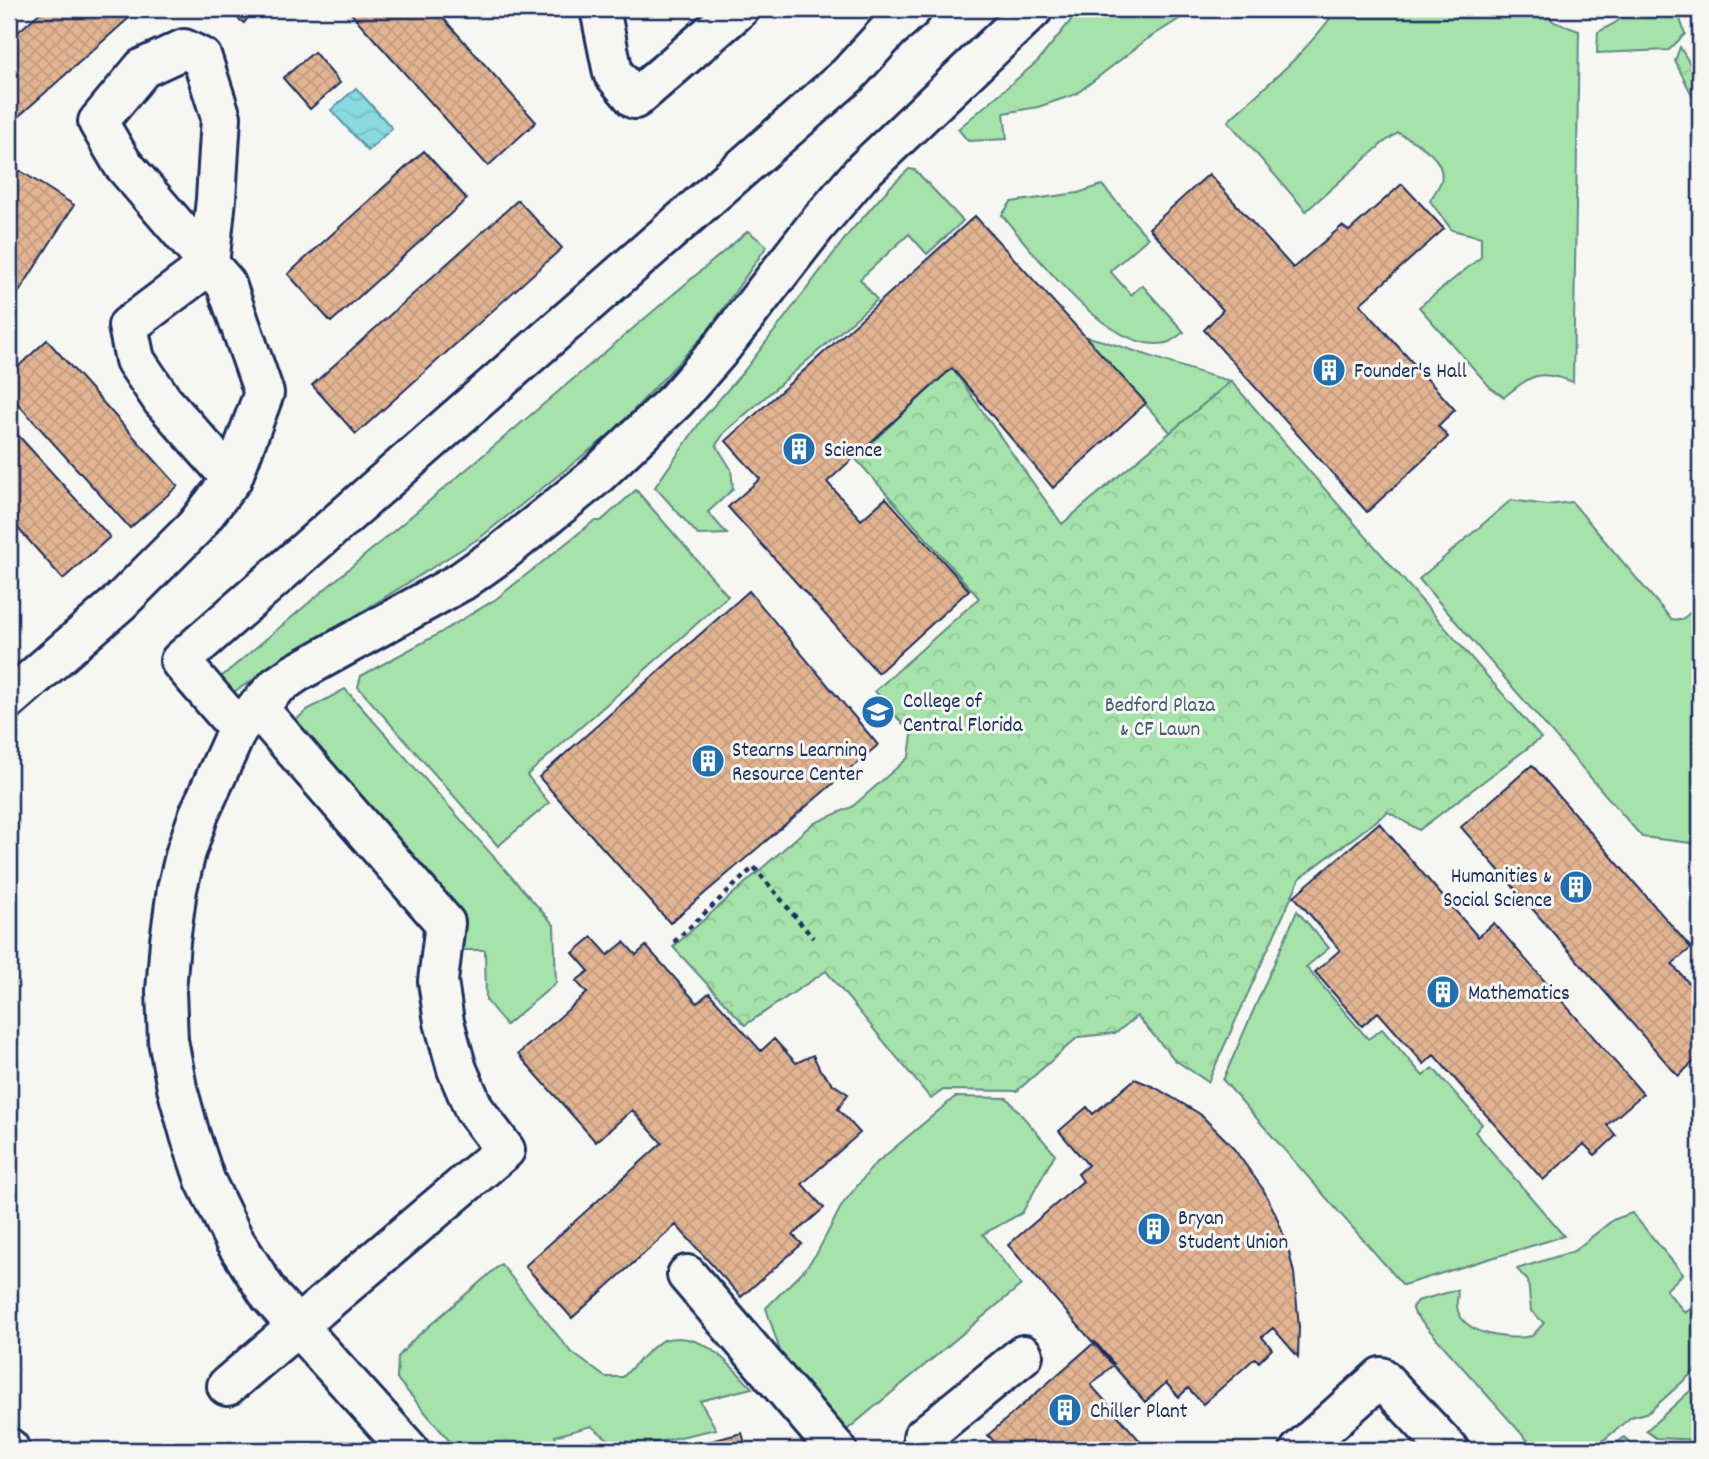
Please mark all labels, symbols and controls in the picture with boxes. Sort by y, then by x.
building icon: Founder's Hall [1310,351,1348,389]
place label: Founder's Hall [1354,358,1467,388]
building icon: Science [780,430,818,468]
place label: Science [824,437,882,467]
place label: College of Central Florida [903,688,1024,742]
park label: Bedford Plaza & CF Lawn [1105,692,1216,746]
school or university icon: College of Central Florida [859,693,897,731]
place label: Stearns Learning Resource Center [732,737,867,791]
building icon: Stearns Learning Resource Center [689,742,727,780]
place label: Humanities & Social Science [1443,863,1552,917]
building icon: Humanities & Social Science [1557,868,1595,906]
building icon: Mathematics [1424,973,1462,1011]
place label: Mathematics [1468,980,1570,1010]
place label: Bryan Student Union [1178,1205,1288,1259]
building icon: Bryan Student Union [1135,1210,1173,1248]
building icon: Chiller Plant [1046,1391,1084,1429]
place label: Chiller Plant [1090,1398,1188,1428]

